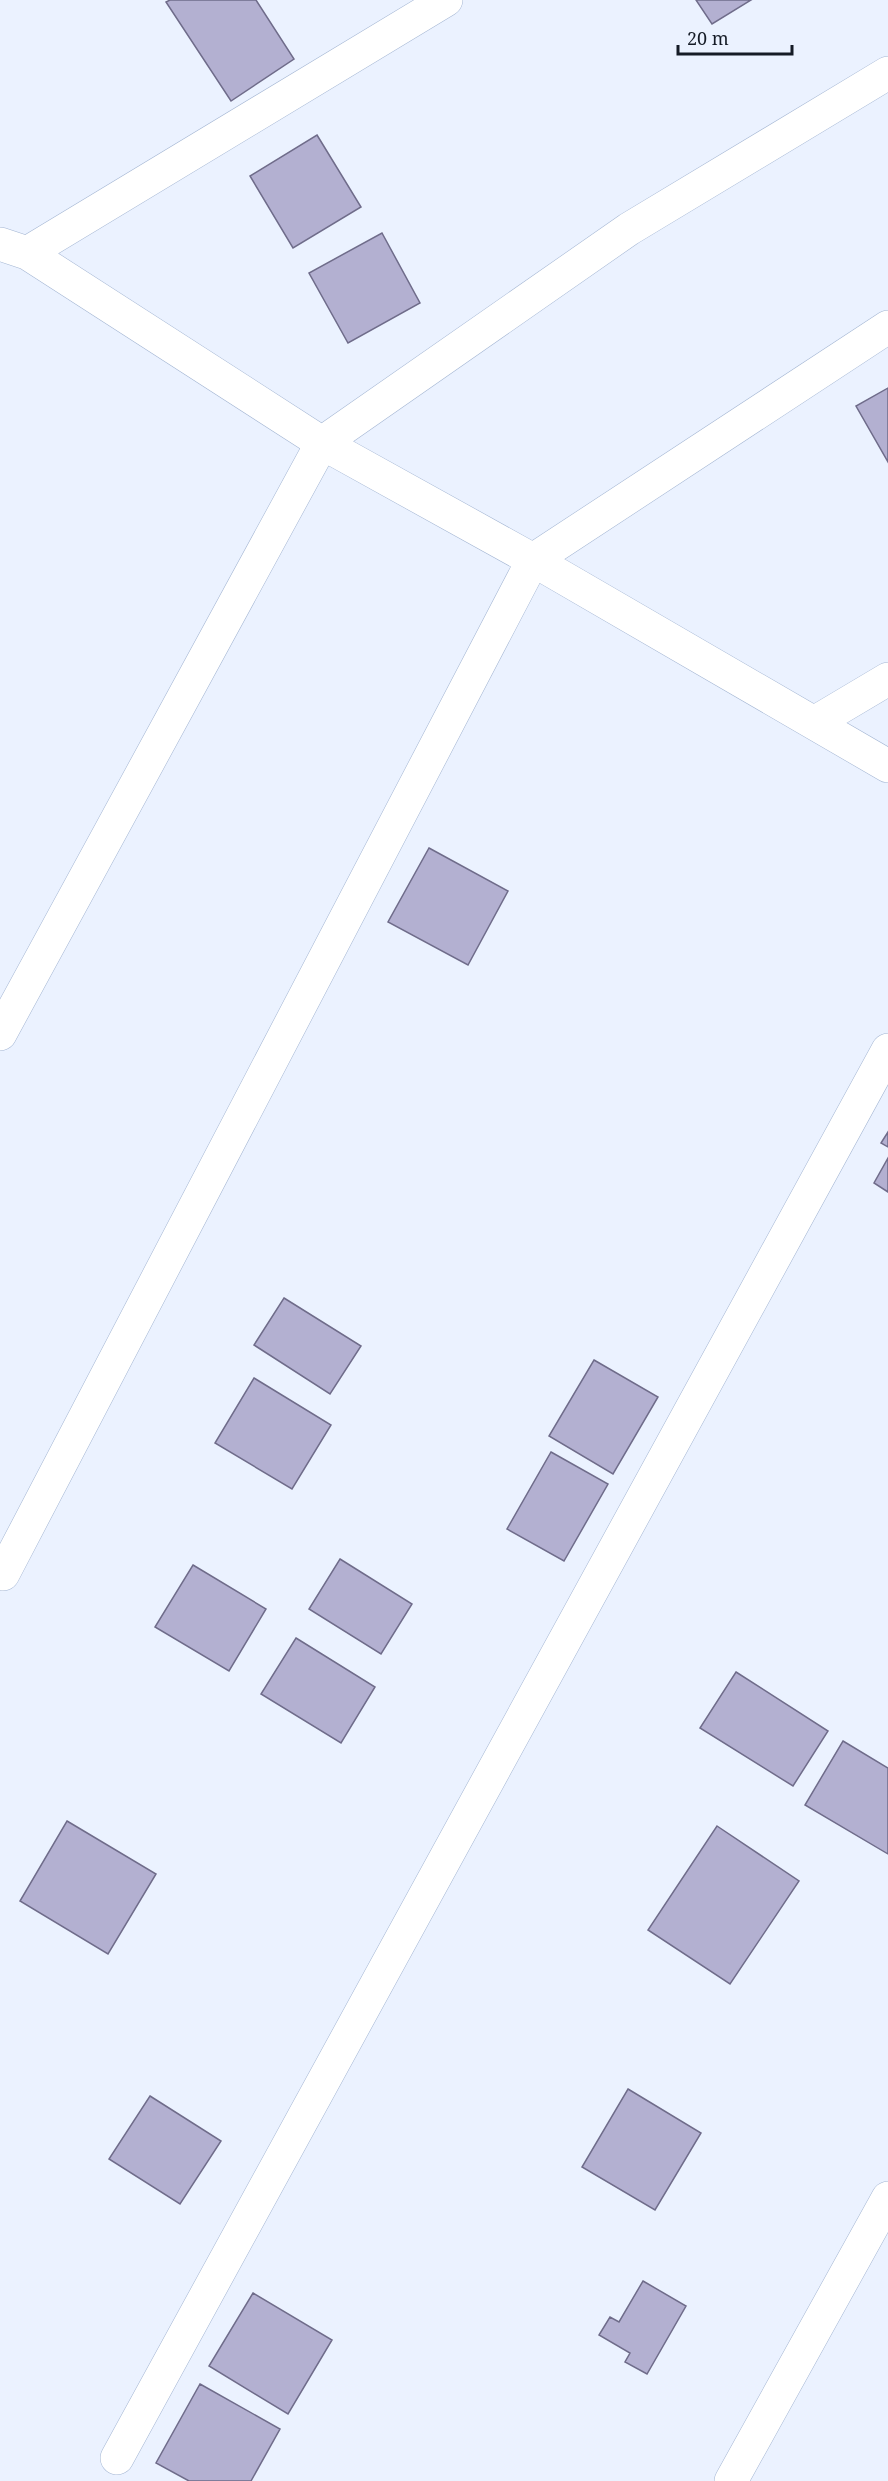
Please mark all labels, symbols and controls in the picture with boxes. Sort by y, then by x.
scale bar [678,18,792,56]
text: 20 m [687,26,729,50]

